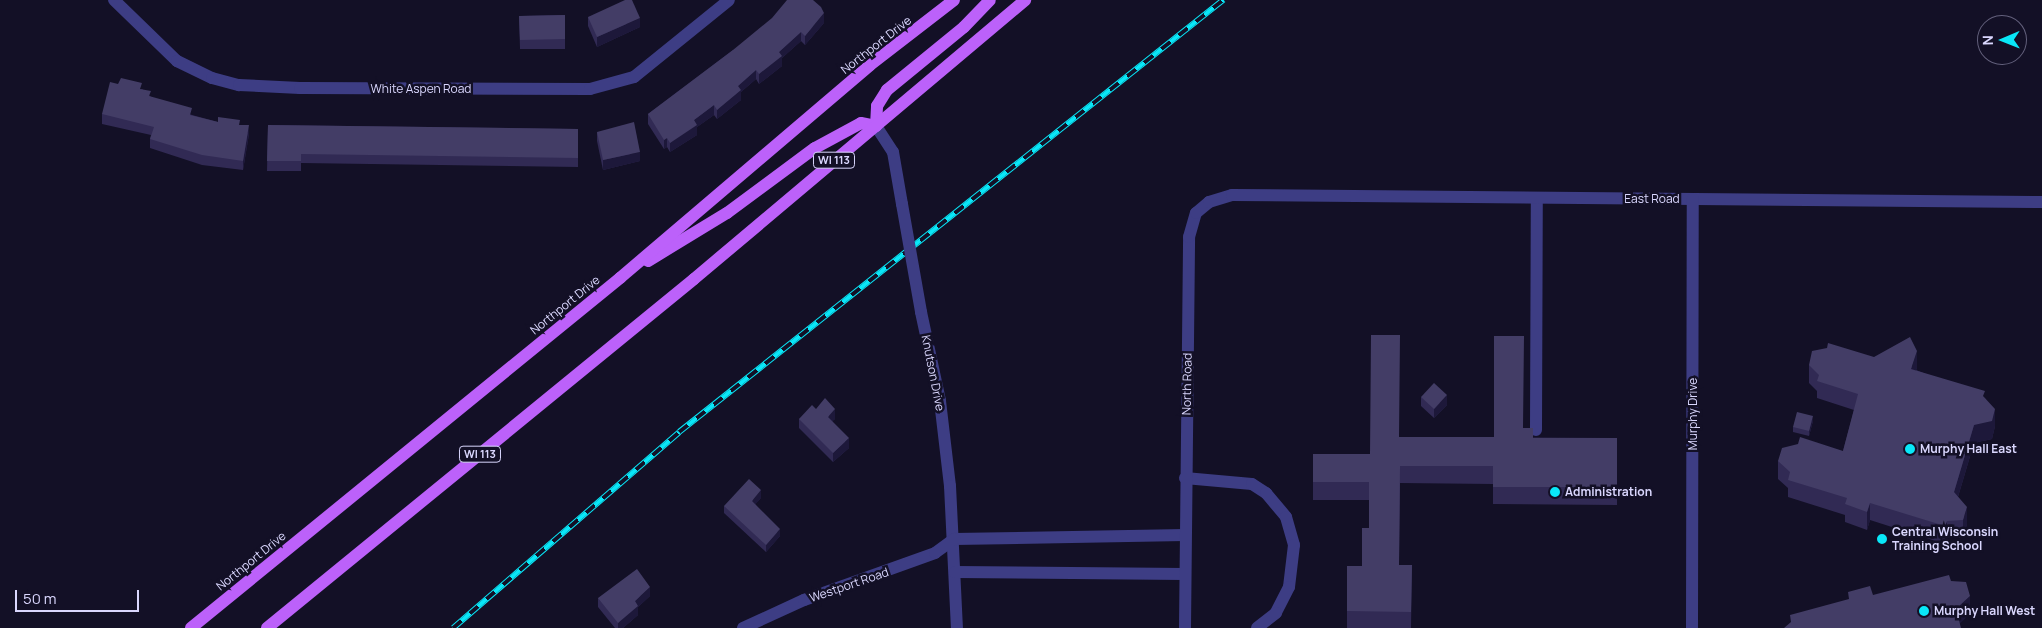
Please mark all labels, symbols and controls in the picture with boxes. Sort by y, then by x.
street label: Northport Drive [838,13,914,77]
north arrow [1977,15,2027,65]
text: N [1978,35,1997,45]
street label: White Aspen Road [371,82,471,96]
road number: WI 113 [813,152,855,168]
street label: East Road [1624,192,1680,206]
street label: Northport Drive [527,273,603,337]
street label: Knutson Drive [919,334,947,412]
street label: North Road [1179,353,1195,415]
street label: Murphy Drive [1686,378,1700,450]
place label: Murphy Hall East [1920,442,2017,456]
marker: Murphy Hall East [1904,443,1916,455]
road number: WI 113 [459,446,501,462]
place label: Administration [1565,485,1652,499]
marker: Administration [1549,486,1561,498]
place label: Central Wisconsin Training School [1892,525,1998,553]
street label: Northport Drive [213,529,289,593]
marker: Central Wisconsin Training School [1876,533,1888,545]
street label: Westport Road [808,565,890,605]
scale bar [18,580,141,612]
text: 50 m [23,588,57,609]
place label: Murphy Hall West [1934,604,2035,618]
marker: Murphy Hall West [1918,605,1930,617]

